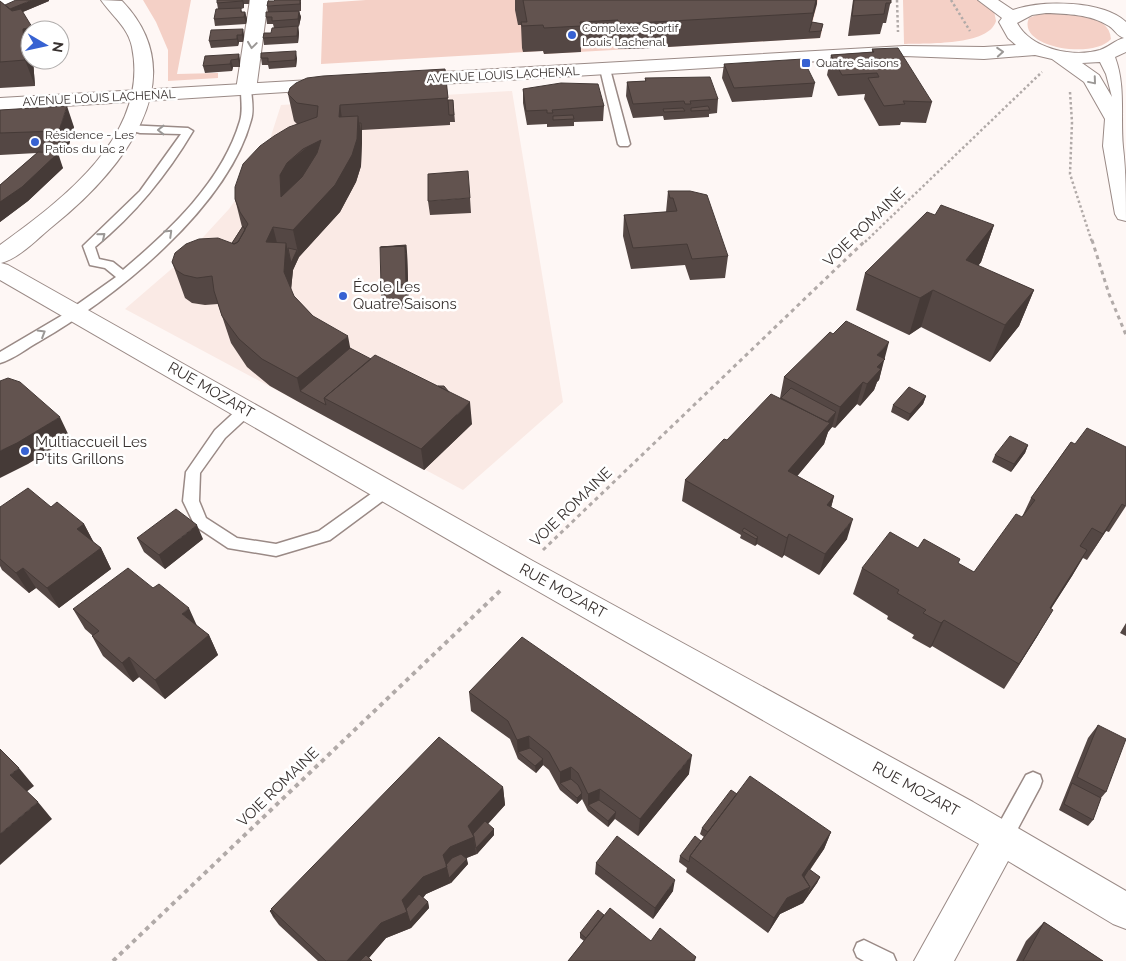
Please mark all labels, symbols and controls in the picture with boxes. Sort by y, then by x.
north arrow [20,20,70,70]
place label: Complexe Sportif Louis Lachenal [582,21,679,49]
marker: Complexe Sportif Louis Lachenal [566,29,578,41]
text: N [49,41,67,54]
one-way arrow [248,41,258,49]
one-way arrow [997,47,1005,58]
place label: Quatre Saisons [816,56,899,70]
marker: Quatre Saisons [800,57,812,69]
street label: AVENUE LOUIS LACHENAL [426,64,580,86]
one-way arrow [1087,76,1096,85]
street label: AVENUE LOUIS LACHENAL [22,87,176,109]
one-way arrow [157,125,165,135]
place label: Résidence - Les Patios du lac 2 [45,128,134,156]
marker: Résidence - Les Patios du lac 2 [29,136,41,148]
street label: VOIE ROMAINE [819,184,909,270]
one-way arrow [164,230,173,239]
one-way arrow [97,232,106,241]
place label: École Les Quatre Saisons [353,278,457,313]
marker: École Les Quatre Saisons [337,290,349,302]
one-way arrow [37,330,46,340]
street label: RUE MOZART [165,358,257,422]
place label: Multiaccueil Les P'tits Grillons [35,433,147,468]
marker: Multiaccueil Les P'tits Grillons [19,445,31,457]
street label: VOIE ROMAINE [526,464,616,550]
street label: RUE MOZART [516,560,610,622]
street label: VOIE ROMAINE [233,744,323,830]
street label: RUE MOZART [869,758,963,820]

